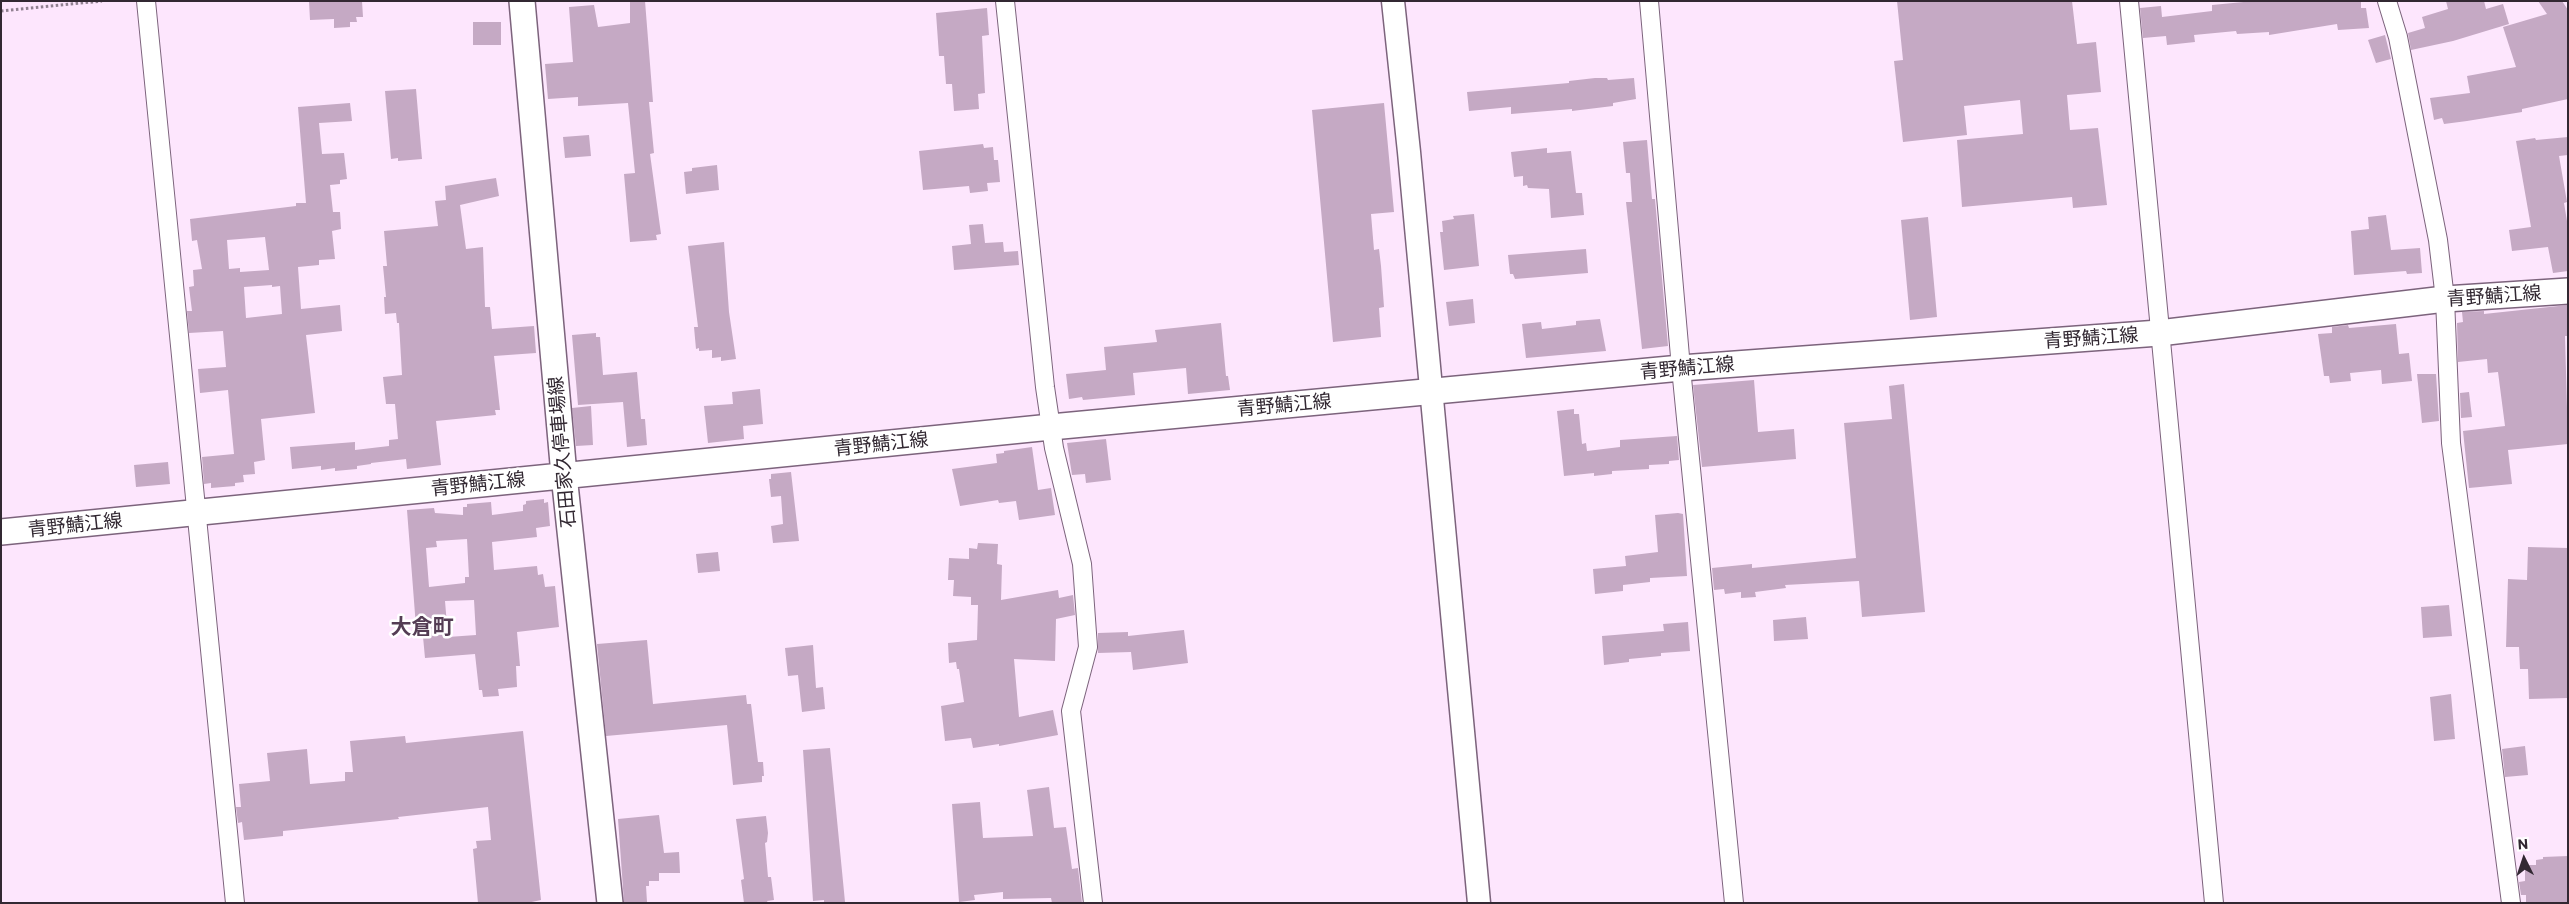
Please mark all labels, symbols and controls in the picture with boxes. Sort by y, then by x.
street label: 青野鯖江線 [2446,281,2542,311]
street label: 青野鯖江線 [2043,323,2139,353]
street label: 青野鯖江線 [1639,353,1735,383]
street label: 石田家久停車場線 [544,375,580,529]
street label: 青野鯖江線 [1236,390,1332,420]
street label: 青野鯖江線 [833,428,929,460]
street label: 青野鯖江線 [430,468,526,500]
street label: 青野鯖江線 [27,509,123,541]
district label: 大倉町 [391,614,453,640]
north arrow [2499,834,2549,884]
text: N [2517,835,2529,852]

